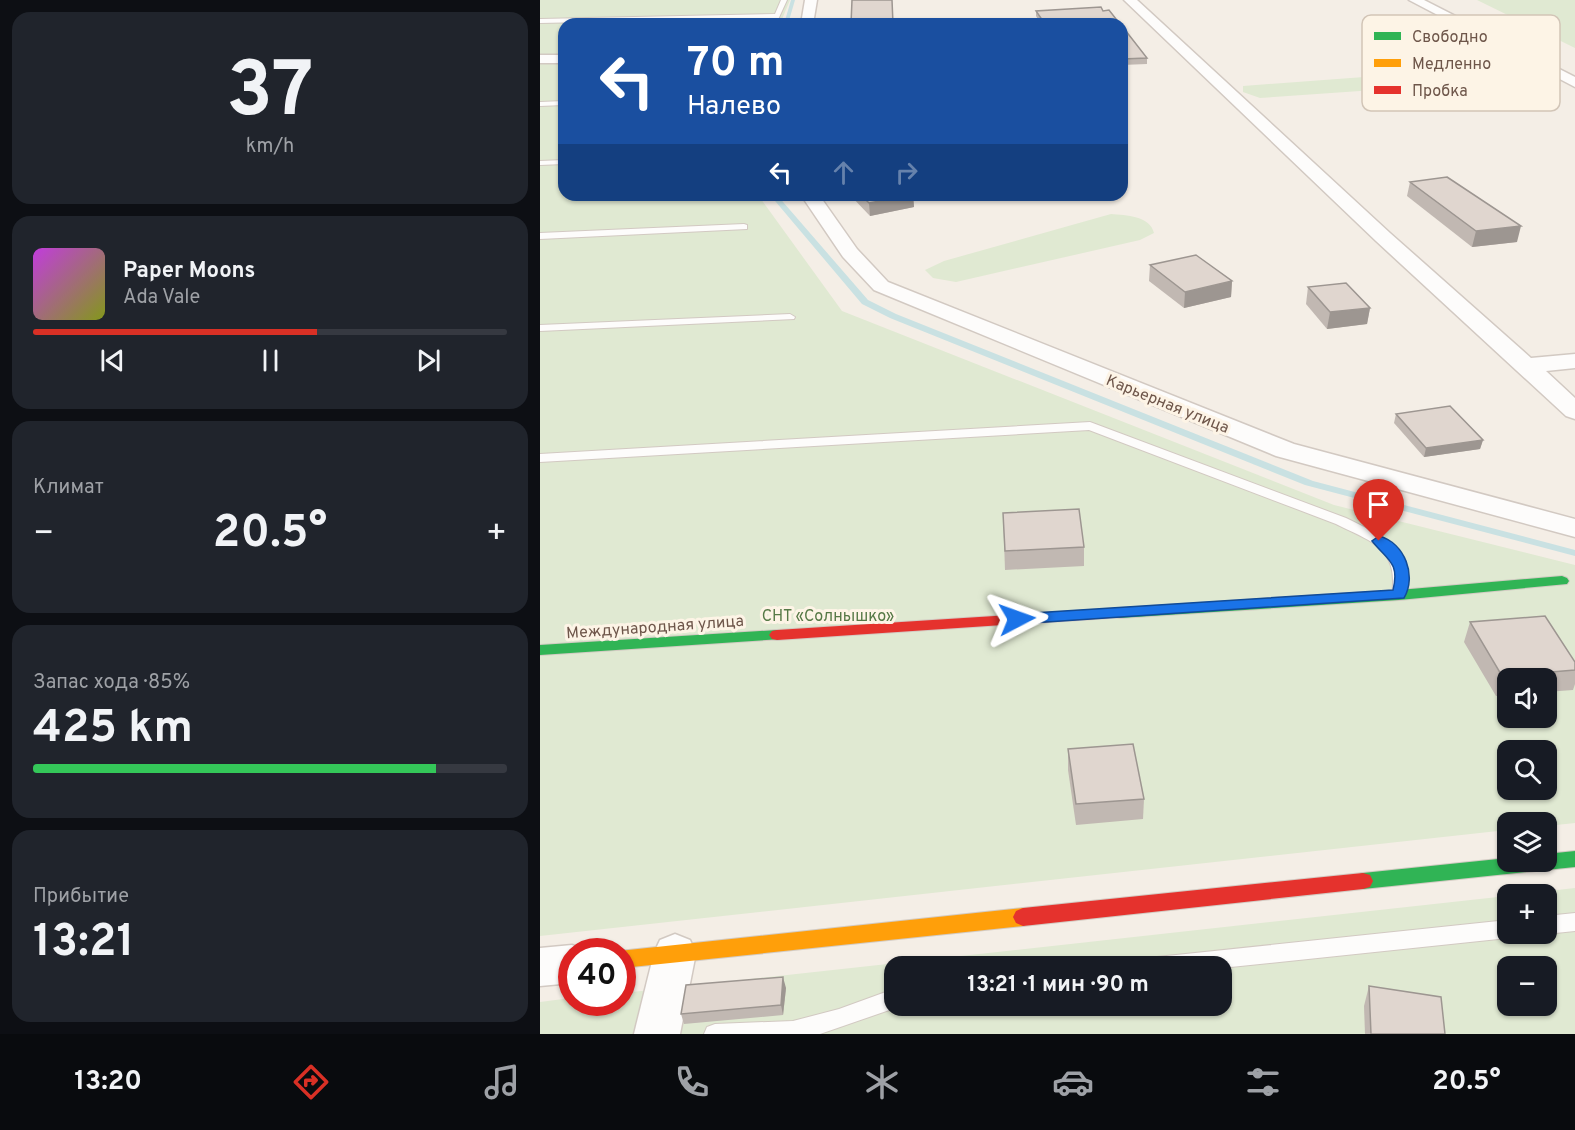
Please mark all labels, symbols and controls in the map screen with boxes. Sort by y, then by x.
legend [1362,15,1560,111]
text: Свободно [1412,28,1488,48]
text: 70 m [687,38,785,91]
icon: left [588,42,666,120]
text: 37 [226,45,314,144]
text: Медленно [1412,55,1491,75]
text: Пробка [1412,82,1468,102]
text: Налево [687,90,781,124]
text: km/h [246,134,294,160]
icon: left [764,156,797,189]
icon: ahead [827,156,860,189]
icon: right [890,156,923,189]
text: Paper Moons [123,258,255,285]
text: Ada Vale [123,285,200,311]
icon: previous [96,344,129,377]
icon: pause [254,344,287,377]
icon: next [412,344,445,377]
street label: Карьерная улица [1103,371,1232,439]
text: Климат [33,475,104,501]
pin [1353,479,1404,541]
icon: arrive [1362,488,1395,521]
text: 20.5° [213,506,327,563]
text: − [33,514,54,556]
text: + [486,514,507,556]
position arrow [985,587,1049,651]
park label: СНТ «Солнышко» [762,607,894,627]
street label: Международная улица [566,612,745,644]
map controls [1497,668,1557,1016]
button: sound [1497,668,1557,728]
text: Запас хода · 85% [33,670,190,696]
text: 425 km [33,701,193,758]
button: search [1497,740,1557,800]
button: layers [1497,812,1557,872]
text: Прибытие [33,884,129,910]
button: + [1497,884,1557,944]
text: 13:21 [33,915,134,972]
speed limit sign: 40 [558,938,636,1016]
button: − [1497,956,1557,1016]
text: 13:21 · 1 мин · 90 m [967,972,1149,999]
icon: directions [290,1061,332,1103]
icon: music [481,1061,523,1103]
icon: phone [671,1061,713,1103]
icon: climate [861,1061,903,1103]
icon: car [1052,1061,1094,1103]
icon: filters [1242,1061,1284,1103]
text: 13:20 [74,1065,142,1099]
text: 20.5° [1432,1065,1501,1099]

